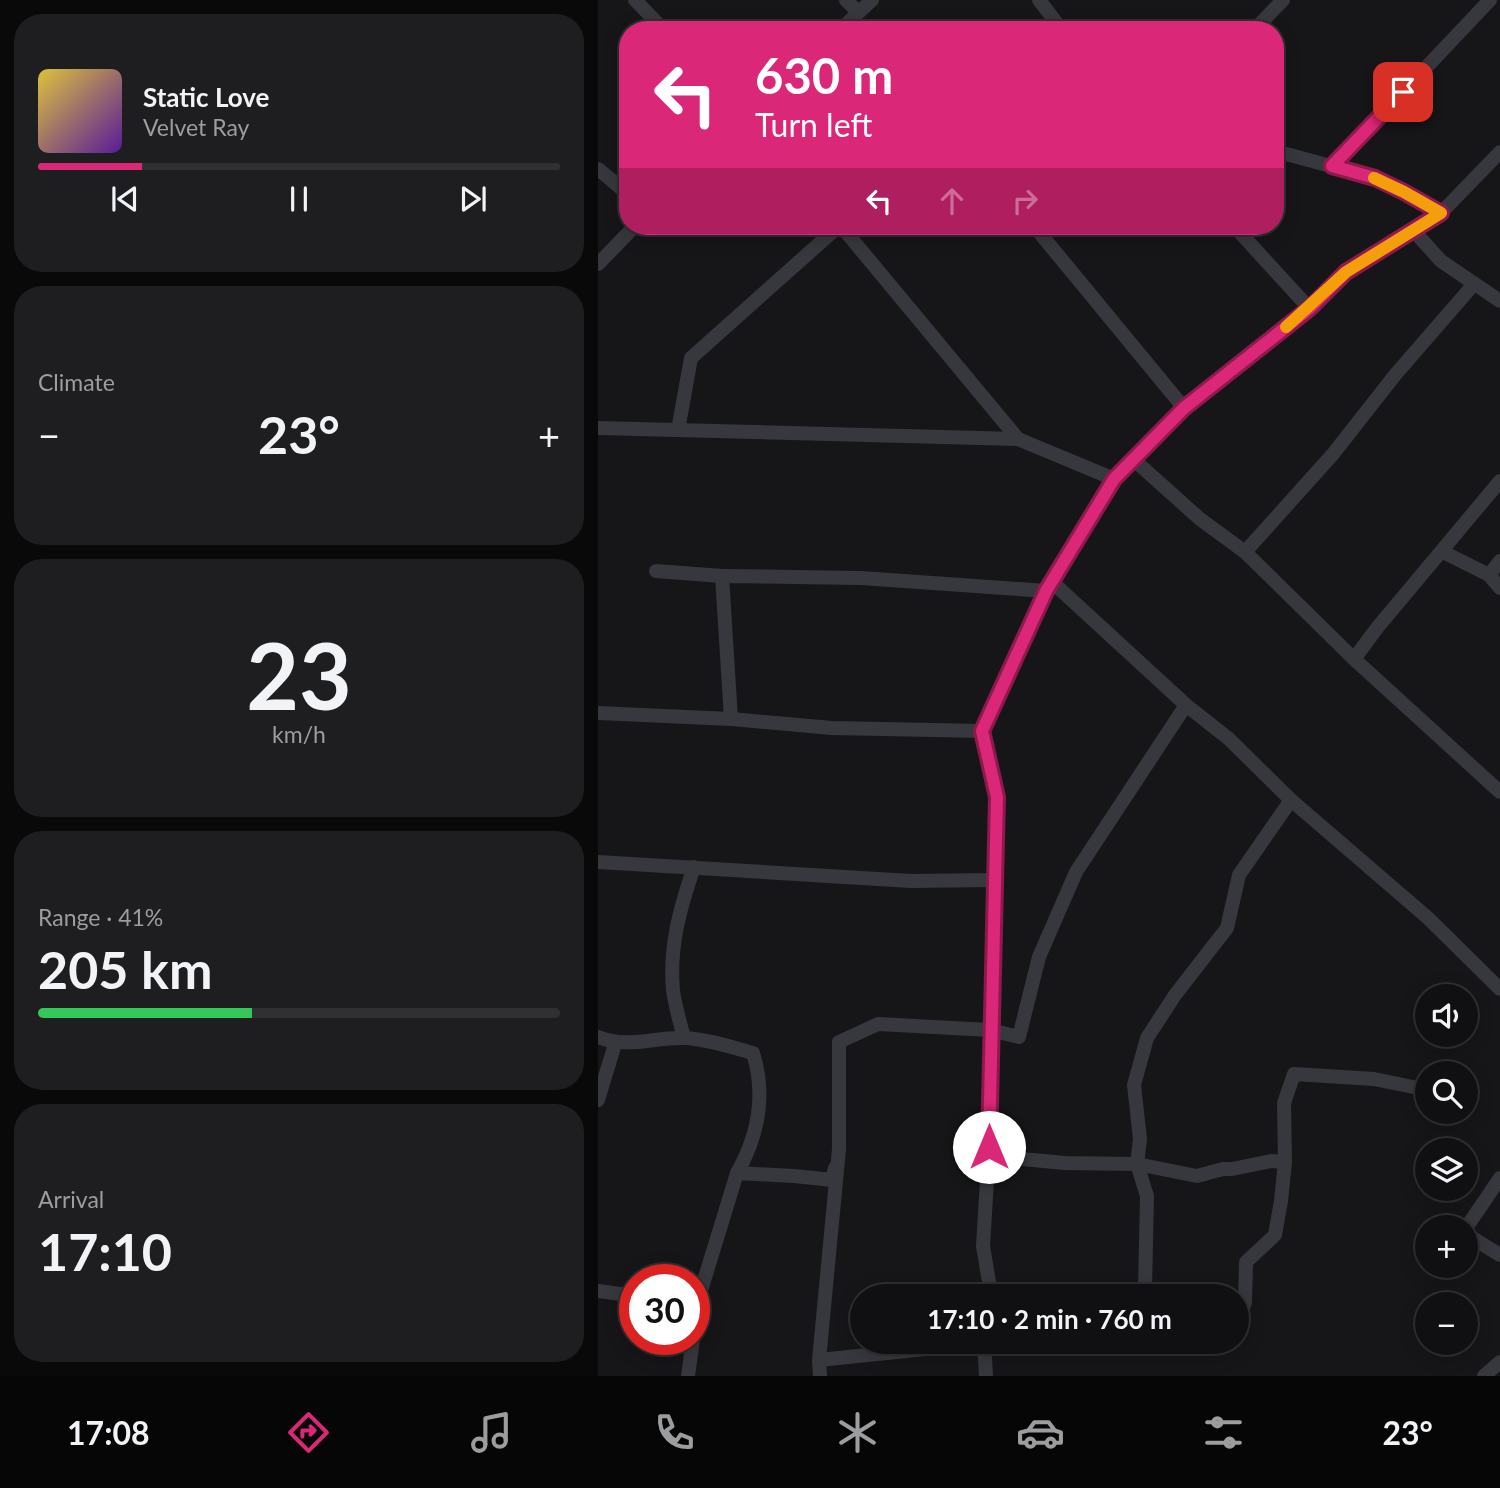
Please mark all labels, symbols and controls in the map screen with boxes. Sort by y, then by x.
text: 630 m [755,46,893,104]
icon: left [640,49,731,140]
pin [1373,62,1433,122]
icon: arrive [1384,73,1422,111]
text: Static Love [143,81,270,113]
text: Turn left [755,105,872,144]
text: Velvet Ray [143,113,249,141]
icon: previous [106,180,144,218]
icon: pause [280,180,318,218]
icon: next [454,180,492,218]
icon: left [860,182,898,220]
icon: ahead [933,182,971,220]
icon: right [1006,182,1044,220]
text: Climate [38,368,115,396]
text: 23° [258,403,340,465]
text: − [38,412,60,458]
text: + [538,412,560,458]
text: 23 [246,620,352,729]
text: km/h [272,720,326,748]
text: Range · 41% [38,903,163,931]
text: 205 km [38,938,212,1000]
map controls [1415,984,1478,1355]
button: sound [1415,984,1478,1047]
button: search [1415,1061,1478,1124]
position arrow [952,1110,1026,1184]
button: layers [1415,1138,1478,1201]
text: Arrival [38,1185,104,1213]
button: + [1415,1215,1478,1278]
text: 17:10 [38,1220,172,1282]
speed limit sign: 30 [619,1264,710,1355]
button: − [1415,1292,1478,1355]
text: 17:10 · 2 min · 760 m [927,1303,1172,1335]
icon: directions [284,1408,333,1457]
icon: music [467,1408,516,1457]
icon: phone [650,1408,699,1457]
icon: climate [833,1408,882,1457]
icon: car [1016,1408,1065,1457]
icon: filters [1199,1408,1248,1457]
text: 17:08 [67,1413,150,1452]
text: 23° [1382,1413,1433,1452]

